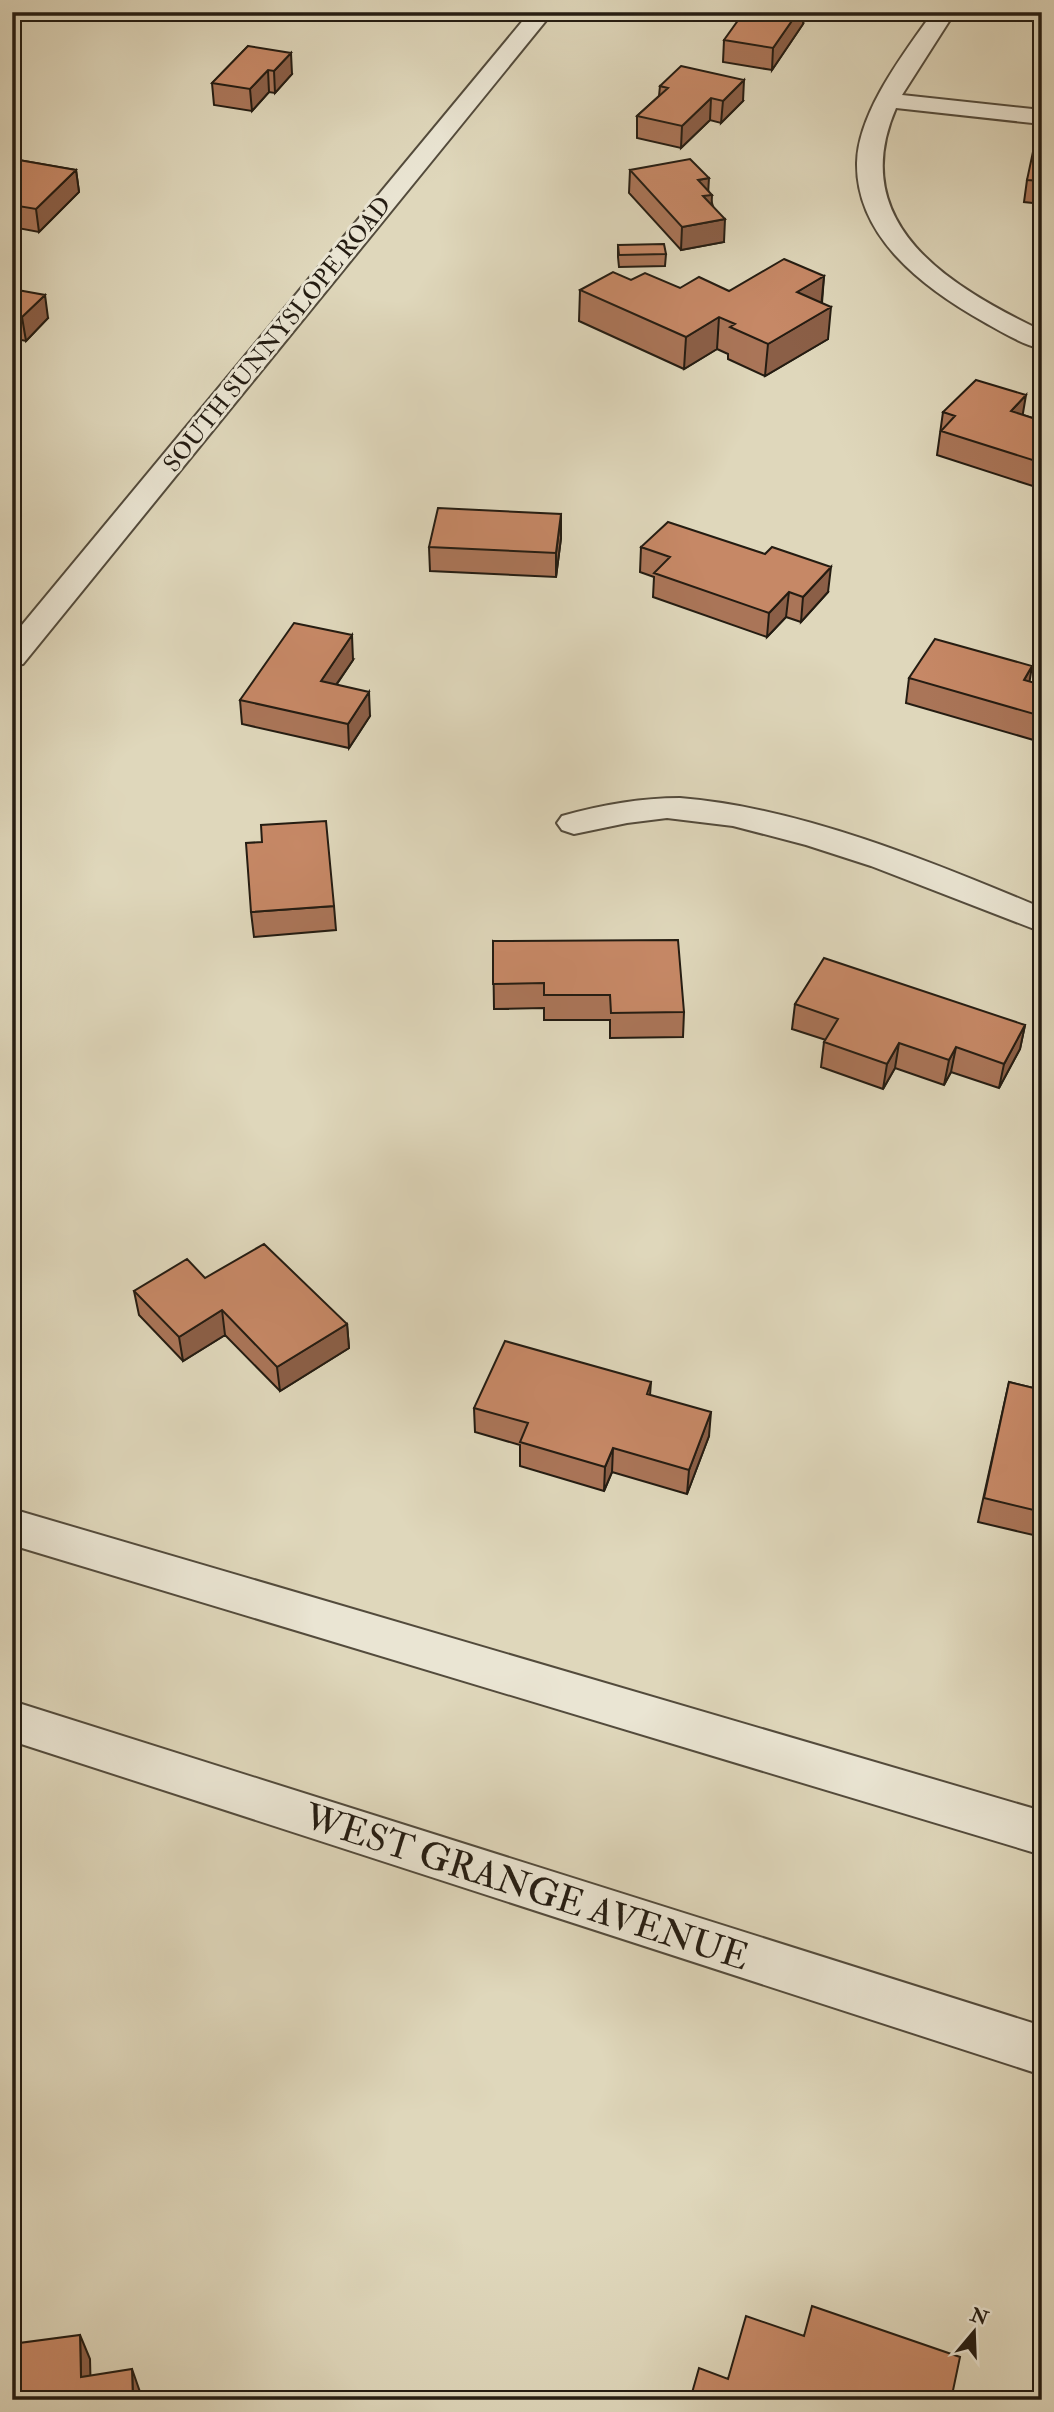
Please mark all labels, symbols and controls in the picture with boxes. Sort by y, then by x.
street label: SOUTH SUNNYSLOPE ROAD [157,190,398,478]
street label: WEST GRANGE AVENUE [298,1793,755,1981]
north arrow [939,2296,1009,2366]
text: N [966,2302,992,2331]

